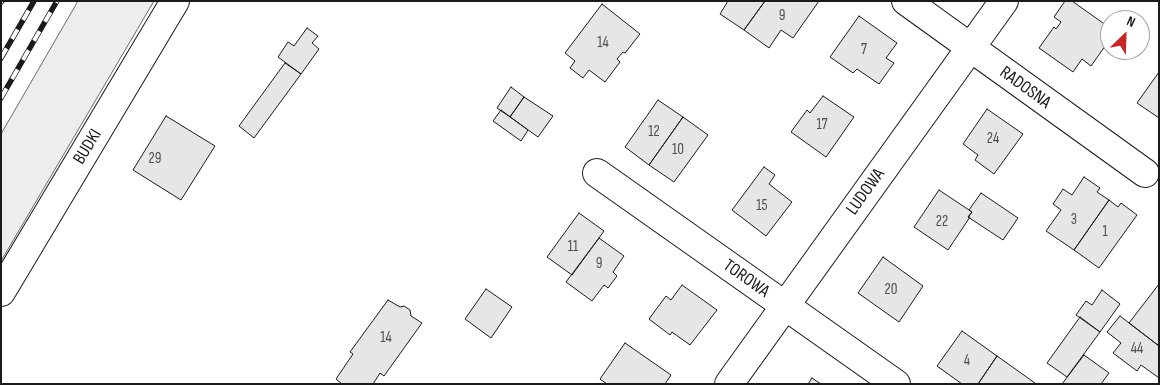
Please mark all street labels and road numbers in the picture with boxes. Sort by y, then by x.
street label: RADOSNA [995,62,1055,114]
street label: BUDKI [69,125,107,169]
street label: LUDOWA [842,165,890,219]
street label: TOROWA [719,255,773,303]

